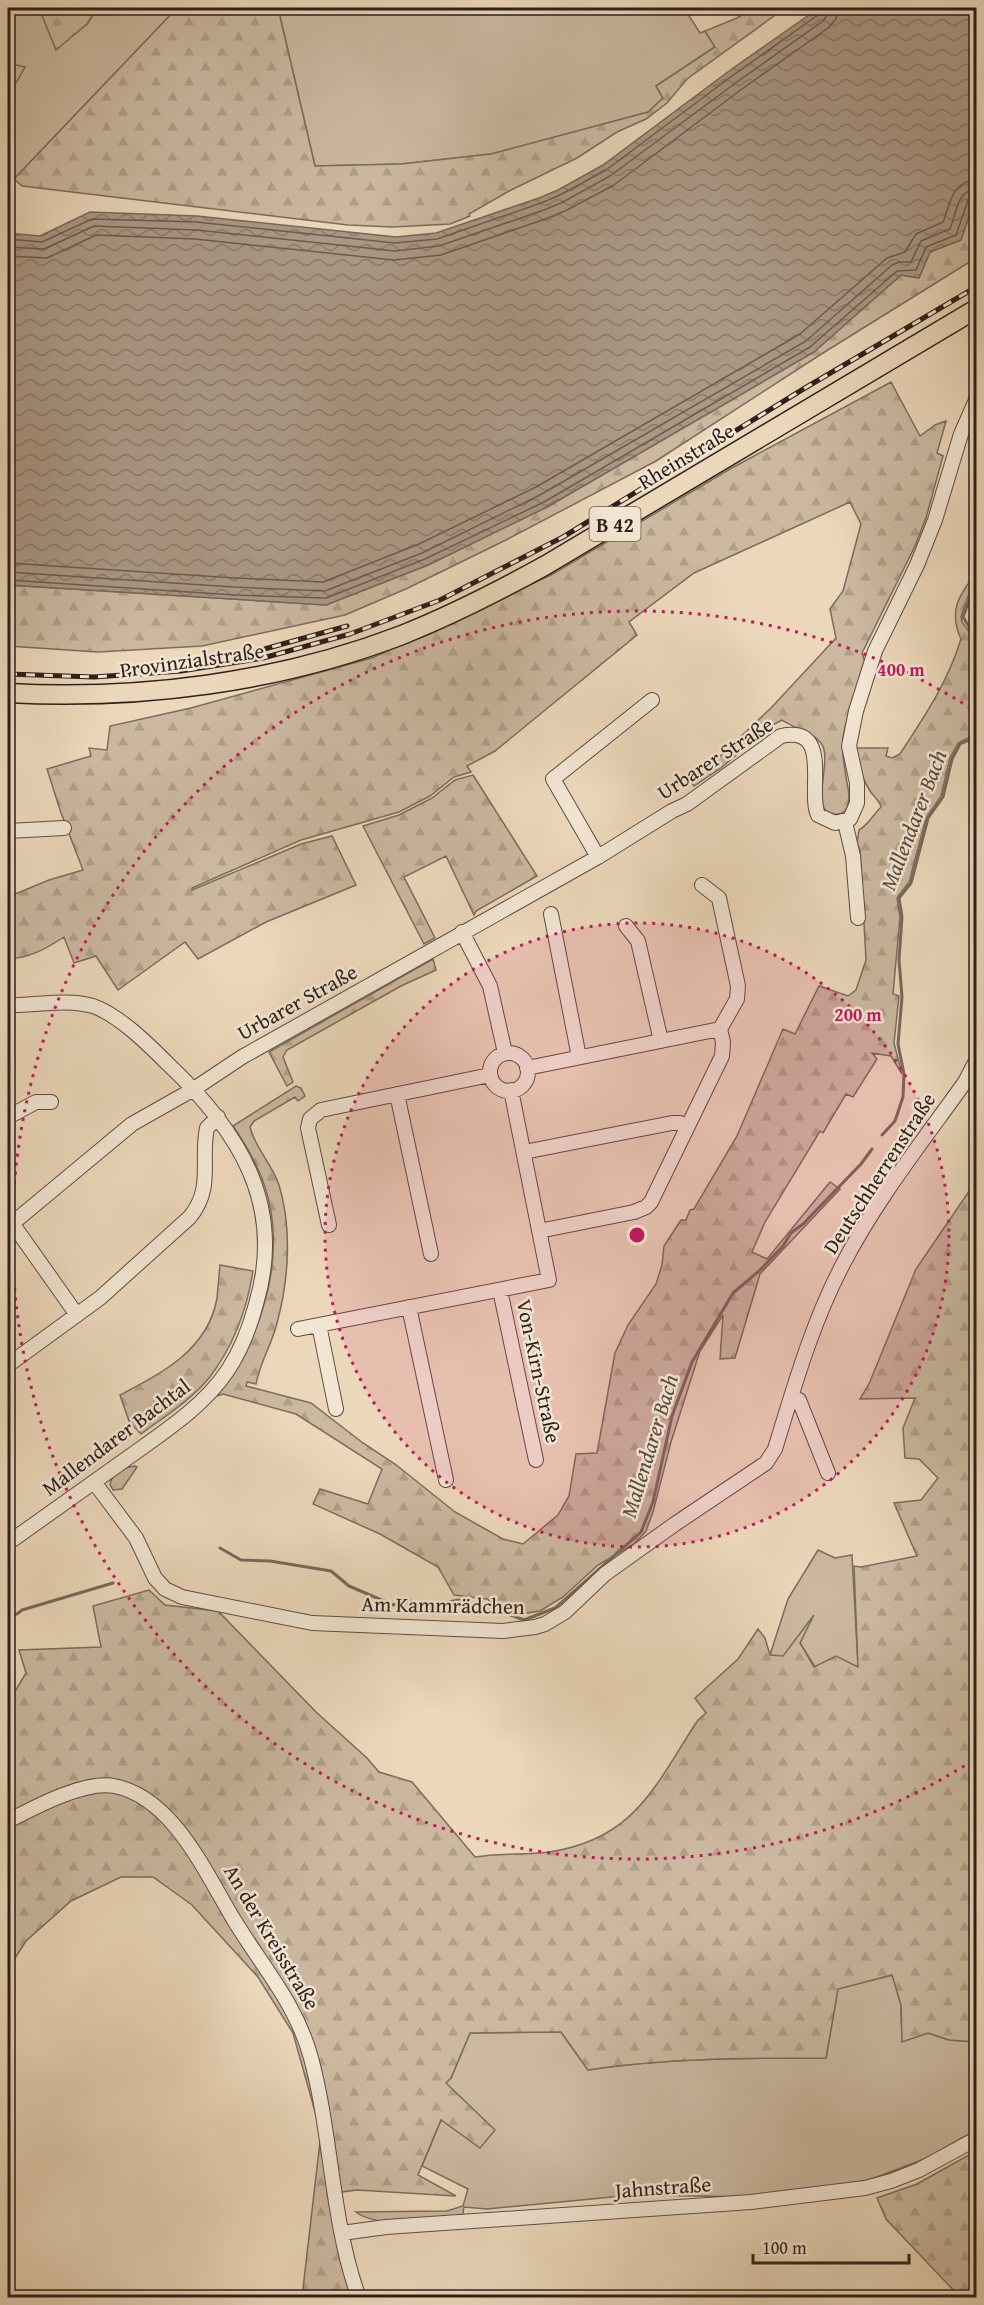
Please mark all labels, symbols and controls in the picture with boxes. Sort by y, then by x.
street label: Rheinstraße [632,415,740,497]
road number: B 42 [590,507,640,541]
street label: Provinzialstraße [118,635,266,685]
text: 400 m [877,656,925,683]
street label: Urbarer Straße [651,709,779,807]
water label: Mallendarer Bach [871,745,955,895]
street label: Urbarer Straße [231,956,363,1048]
text: 200 m [834,1001,882,1028]
street label: Deutschherrenstraße [815,1086,943,1260]
centre of rings [627,1225,647,1245]
street label: Von-Kirn-Straße [509,1296,569,1446]
water label: Mallendarer Bach [612,1370,686,1522]
street label: Mallendarer Bachtal [35,1371,197,1503]
street label: Am Kammrädchen [361,1588,525,1622]
street label: An der Kreisstraße [216,1858,328,2016]
street label: Jahnstraße [611,2168,712,2206]
scale bar [753,2227,909,2265]
text: 100 m [762,2234,807,2261]

